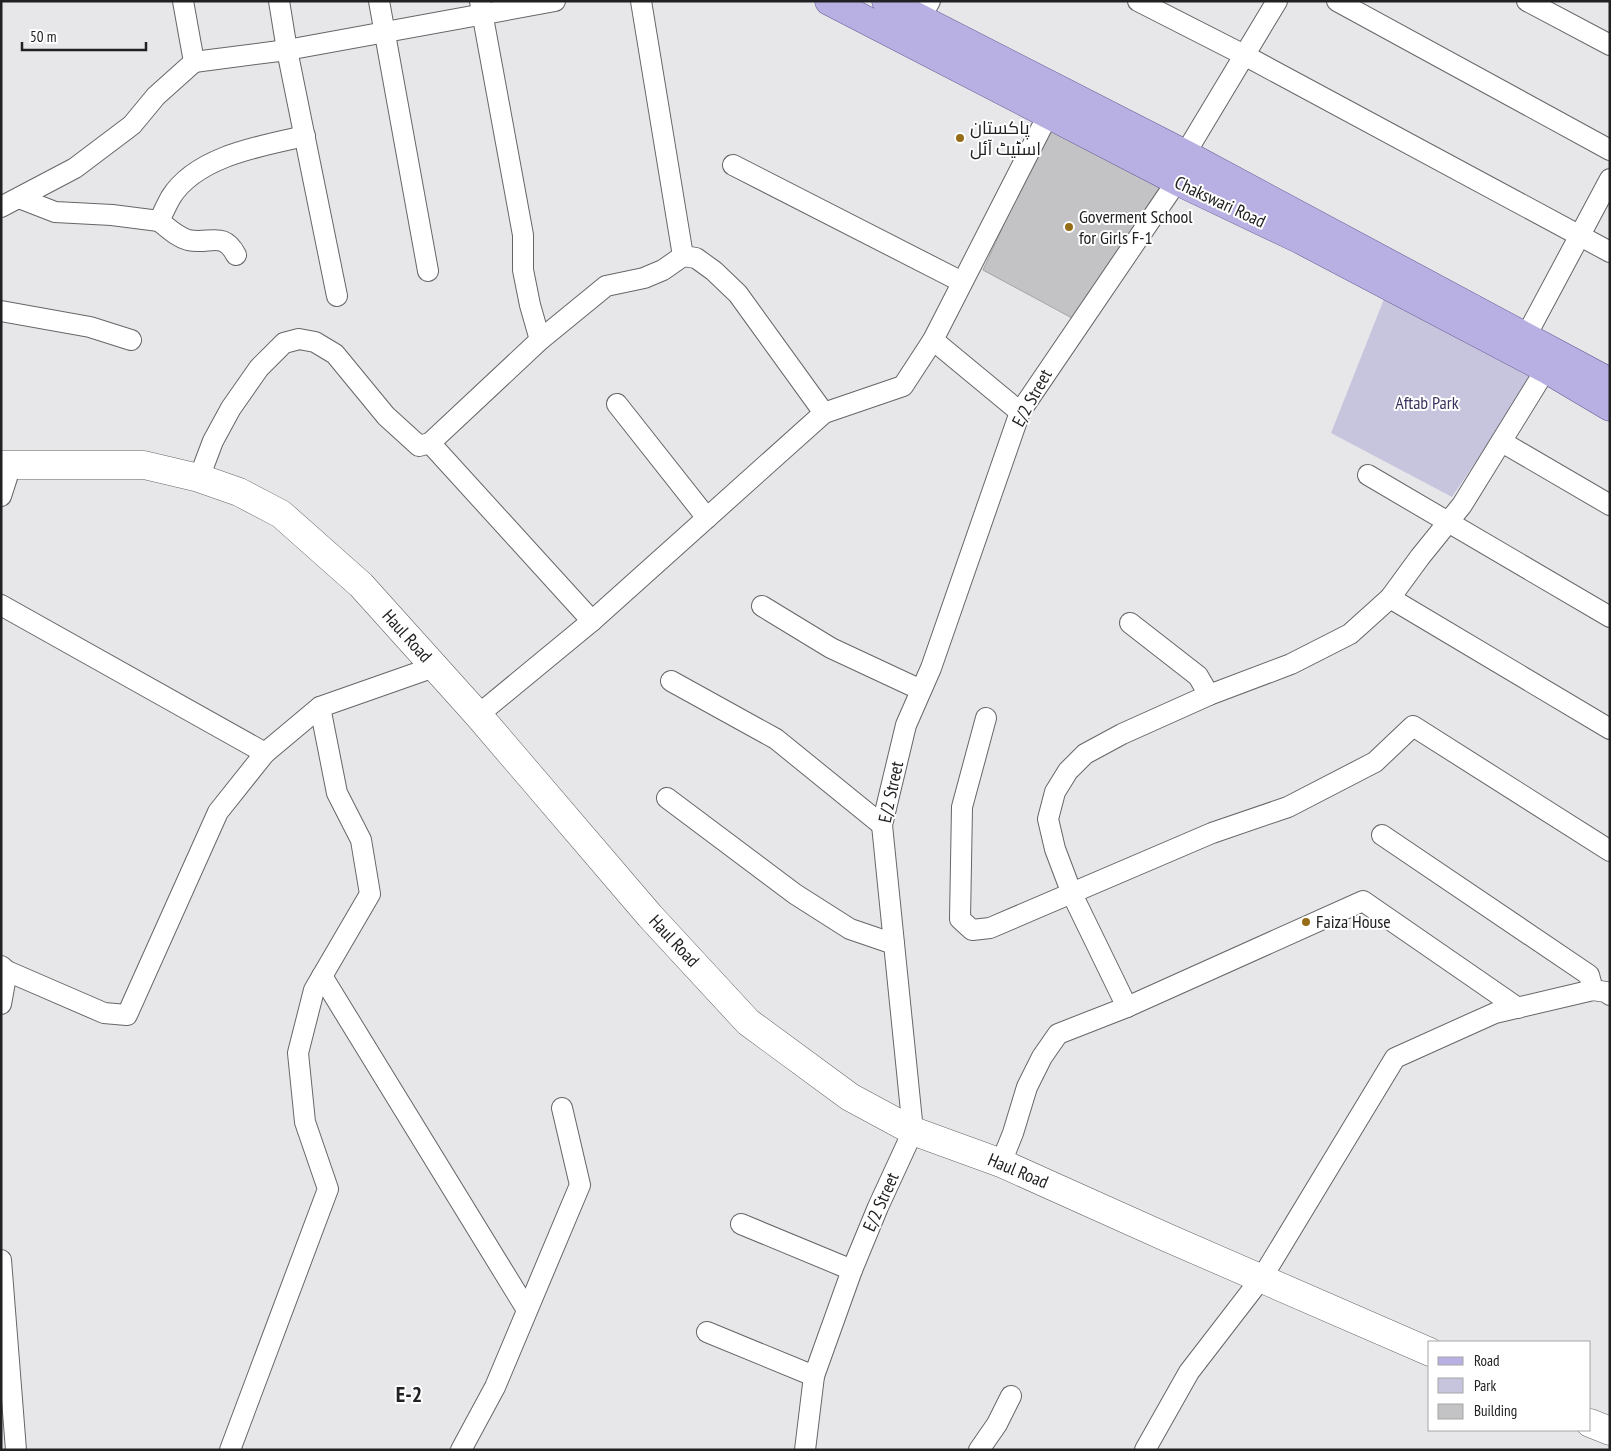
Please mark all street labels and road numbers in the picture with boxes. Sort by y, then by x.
street label: Chakswari Road [1171,170,1269,233]
street label: E/2 Street [1006,365,1057,431]
street label: Haul Road [378,604,437,667]
street label: E/2 Street [873,759,908,825]
street label: Haul Road [644,910,704,972]
street label: Haul Road [985,1148,1052,1194]
street label: E/2 Street [857,1169,904,1235]

